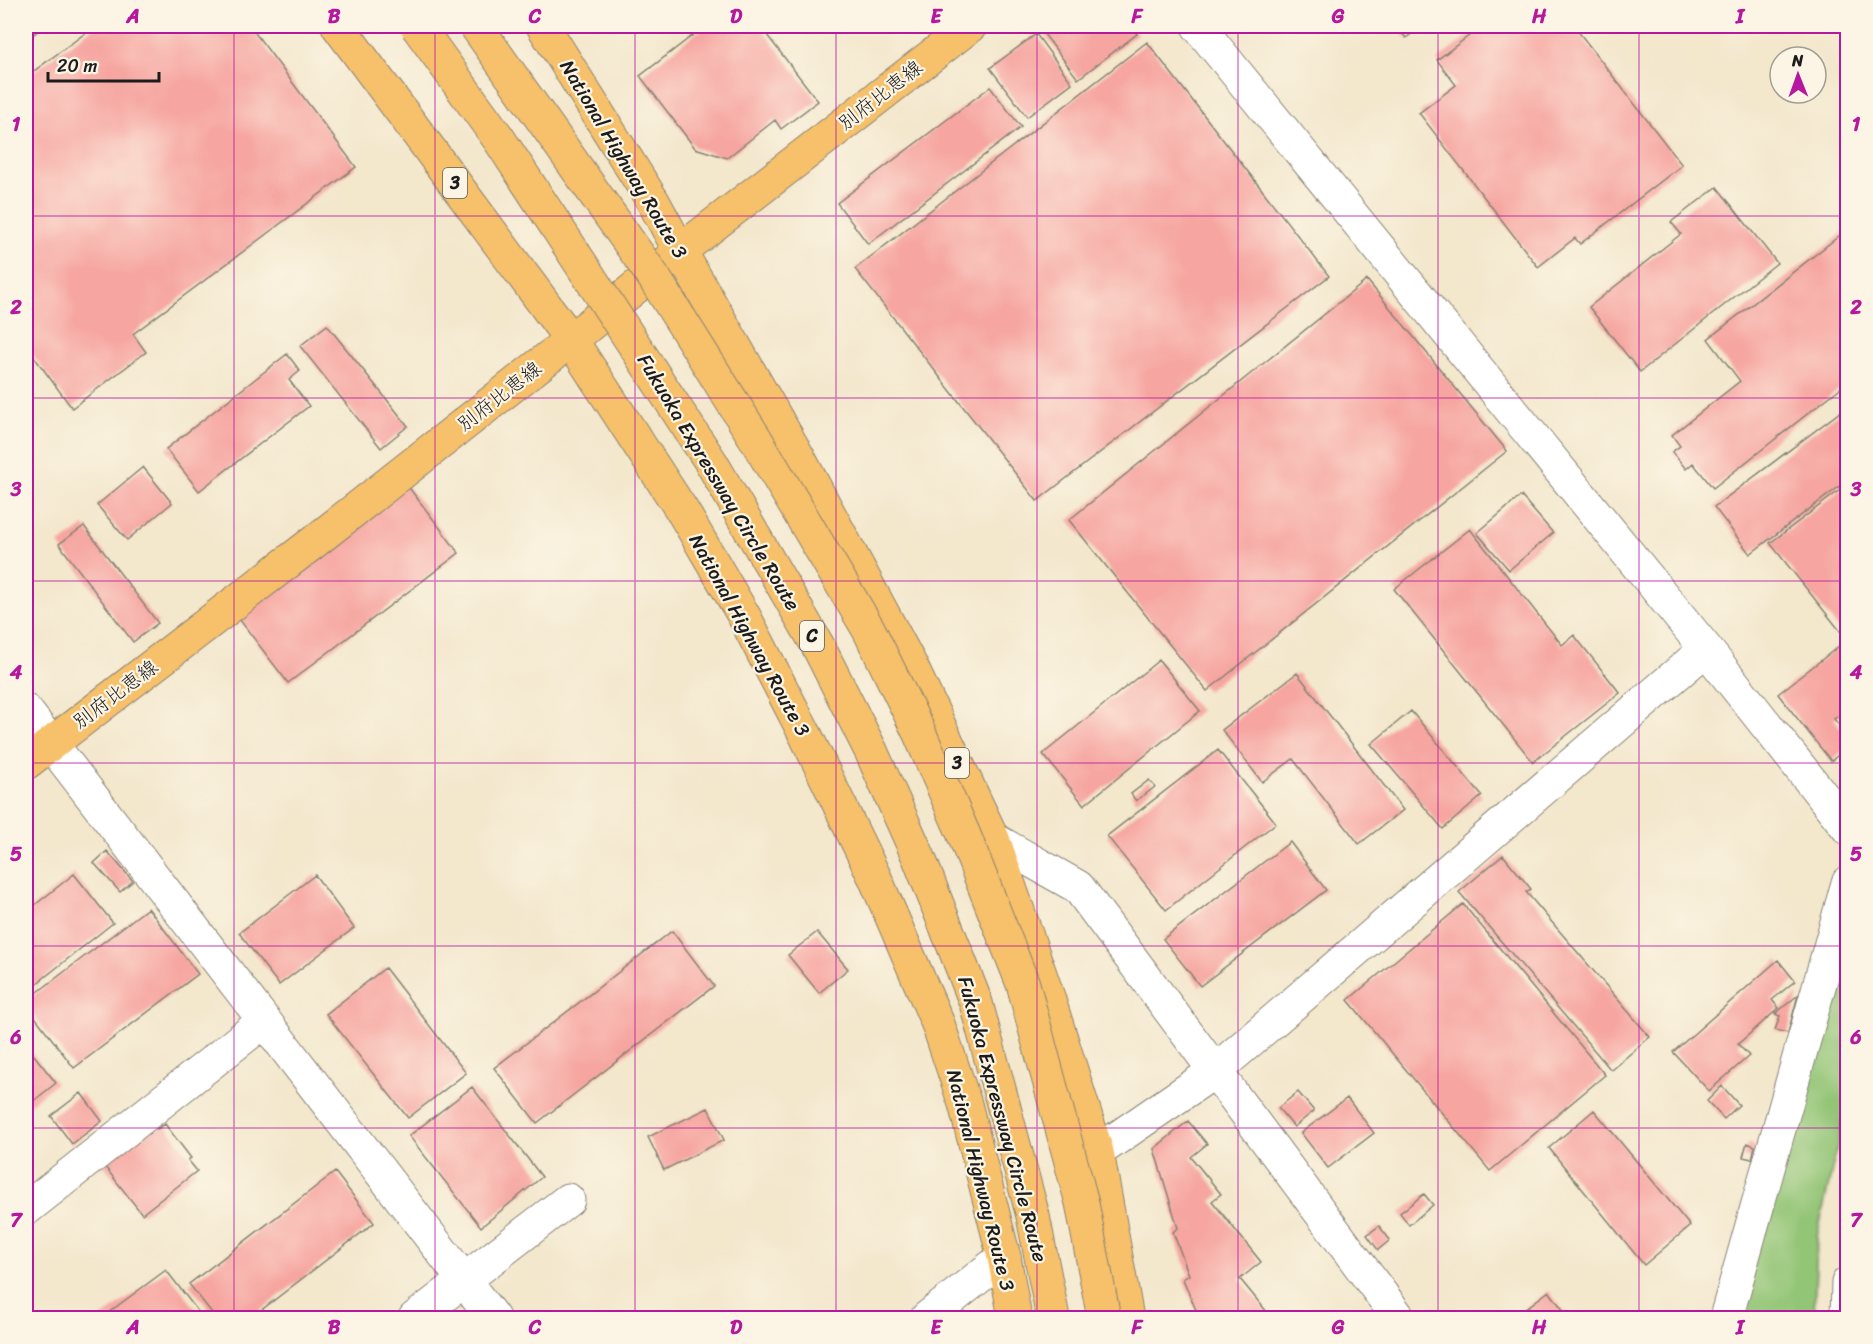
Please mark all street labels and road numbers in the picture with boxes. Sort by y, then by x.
street label: 別府比恵線 [830,51,930,140]
street label: National Highway Route 3 [550,53,697,266]
road number: 3 [443,168,467,198]
street label: Fukuoka Expressway Circle Route [628,347,810,618]
street label: 別府比恵線 [449,352,549,441]
street label: National Highway Route 3 [679,527,820,743]
road number: C [800,621,824,651]
street label: 別府比恵線 [65,650,166,738]
road number: 3 [945,748,969,778]
street label: Fukuoka Expressway Circle Route [947,972,1058,1266]
street label: National Highway Route 3 [936,1066,1025,1295]

